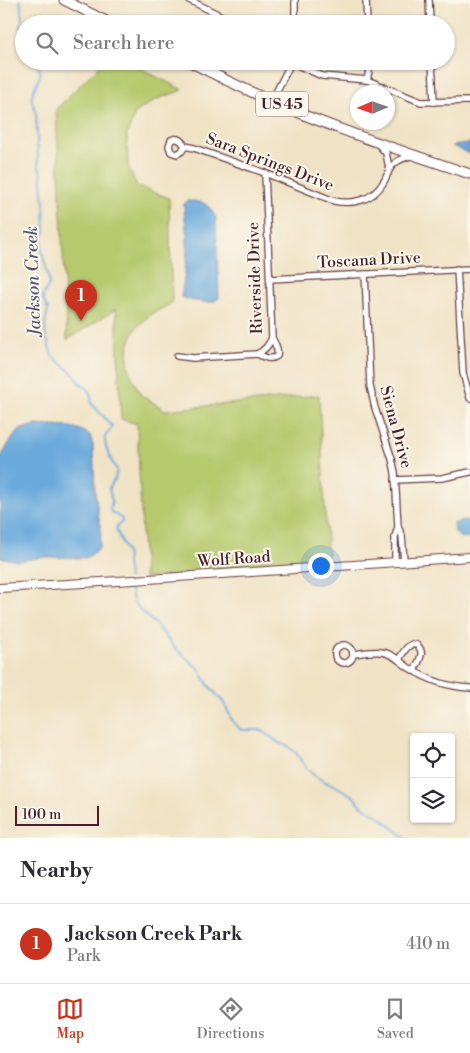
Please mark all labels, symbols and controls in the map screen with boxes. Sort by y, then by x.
search box [15,15,455,70]
icon: search [33,29,61,57]
text: Search here [73,31,174,55]
north arrow [350,85,395,130]
road number: US 45 [256,92,308,116]
street label: Sara Springs Drive [203,128,337,196]
street label: Riverside Drive [243,221,267,335]
water label: Jackson Creek [20,226,46,338]
street label: Toscana Drive [317,247,421,273]
pin: 1 [65,280,97,321]
street label: Siena Drive [375,384,417,470]
street label: Wolf Road [196,546,271,572]
your location [308,553,334,579]
map controls [410,733,455,823]
button: locate [410,733,455,778]
button: layers [410,778,455,823]
scale bar [15,803,99,826]
text: 100 m [22,806,61,824]
text: Nearby [20,858,93,884]
text: Jackson Creek Park [67,922,242,946]
text: 1 [32,934,40,954]
text: 410 m [406,934,450,954]
text: Park [67,946,100,966]
tab: Map [56,995,84,1043]
tab: Directions [197,995,264,1043]
tab: Saved [377,995,414,1043]

